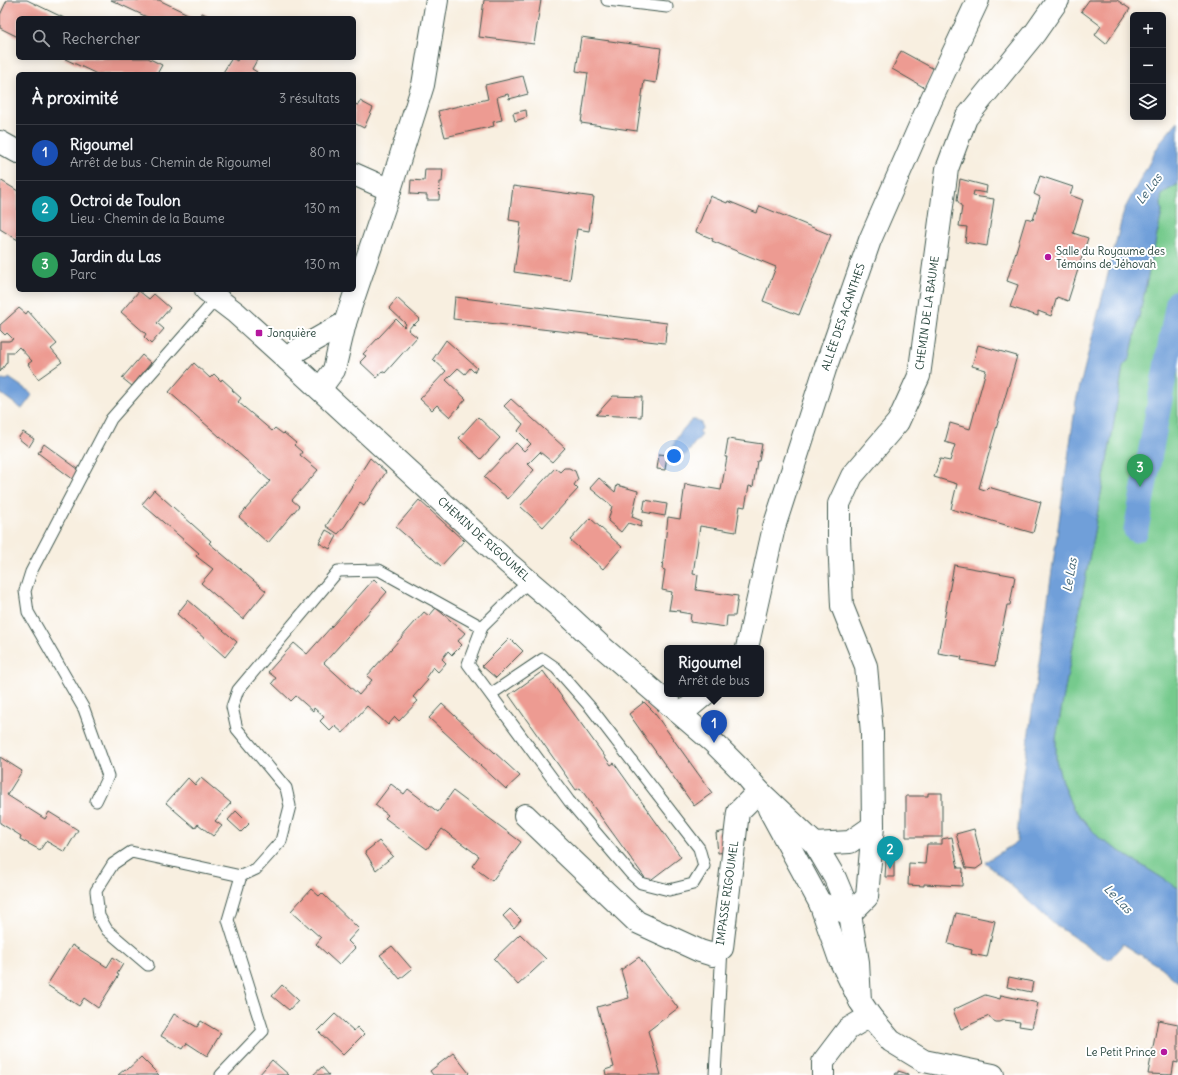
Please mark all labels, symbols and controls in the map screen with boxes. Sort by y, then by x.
map controls [1130,12,1166,120]
button: + [1130,12,1166,48]
search box [16,16,356,60]
icon: search [30,27,52,49]
text: Rechercher [62,29,140,48]
button: − [1130,48,1166,84]
button: layers [1130,84,1166,120]
text: À proximité [32,87,118,109]
text: 3 résultats [279,90,340,107]
text: Rigoumel [70,135,133,154]
text: 1 [42,144,48,161]
text: 80 m [309,144,340,161]
text: Arrêt de bus · Chemin de Rigoumel [70,154,271,171]
water label: Le Las [1132,169,1166,207]
text: Octroi de Toulon [70,191,181,210]
text: 2 [41,200,49,217]
text: 130 m [304,200,340,217]
text: Lieu · Chemin de la Baume [70,210,225,227]
place label: Salle du Royaume des Témoins de Jéhovah [1056,244,1165,271]
text: Jardin du Las [70,247,161,266]
marker: Salle du Royaume des Témoins de Jéhovah [1043,252,1053,262]
street label: CHEMIN DE LA BAUME [912,255,942,371]
text: 3 [41,256,49,273]
text: 130 m [304,256,340,273]
street label: ALLÉE DES ACANTHES [817,261,868,372]
text: Parc [70,266,97,283]
place label: Jonquière [267,326,316,340]
marker: Jonquière [254,328,264,338]
your location [664,446,684,466]
pin: 3 [1127,454,1153,487]
street label: CHEMIN DE RIGOUMEL [435,494,533,584]
water label: Le Las [1059,555,1080,593]
popup [664,645,764,697]
text: Rigoumel [678,653,741,672]
text: Arrêt de bus [678,672,750,689]
pin: 1 [701,710,727,743]
pin: 2 [877,836,903,869]
street label: IMPASSE RIGOUMEL [713,840,741,946]
water label: Le Las [1101,881,1137,917]
place label: Le Petit Prince [1086,1045,1156,1059]
marker: Le Petit Prince [1159,1047,1169,1057]

